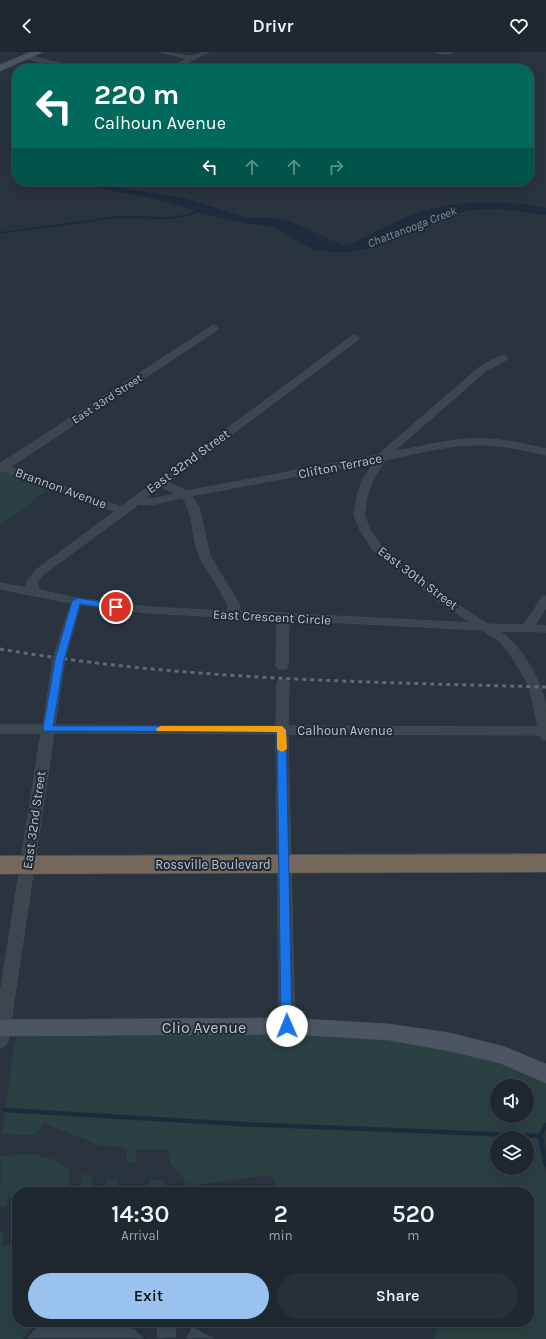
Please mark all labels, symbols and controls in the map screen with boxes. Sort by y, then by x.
icon: back [16,15,38,37]
text: Drivr [252,15,294,37]
icon: heart [508,15,530,37]
text: 220 m [94,78,179,111]
icon: left [28,80,80,132]
text: Calhoun Avenue [94,112,226,134]
icon: left [199,156,221,178]
icon: ahead [241,156,263,178]
icon: ahead [283,156,305,178]
icon: right [325,156,347,178]
water label: Chattanooga Creek [365,203,459,250]
street label: East 33rd Street [69,371,145,427]
street label: East 32nd Street [144,426,232,496]
street label: Clifton Terrace [297,450,383,481]
street label: Brannon Avenue [13,464,109,512]
street label: East 30th Street [375,543,461,613]
pin [99,590,133,624]
icon: arrive [105,596,127,618]
street label: East Crescent Circle [213,606,332,628]
street label: Calhoun Avenue [297,723,393,738]
street label: East 32nd Street [20,770,48,870]
street label: Rossville Boulevard [155,857,271,872]
position arrow [266,1005,308,1047]
street label: Clio Avenue [162,1018,246,1037]
map controls [490,1079,534,1175]
button: sound [490,1079,534,1123]
button: layers [490,1131,534,1175]
text: 14:30 [111,1200,169,1228]
text: 2 [273,1200,288,1228]
text: 520 [392,1200,435,1228]
text: Arrival [121,1228,159,1243]
text: min [269,1228,293,1243]
text: m [407,1228,419,1243]
button: Exit [28,1273,269,1319]
button: Share [277,1273,518,1319]

